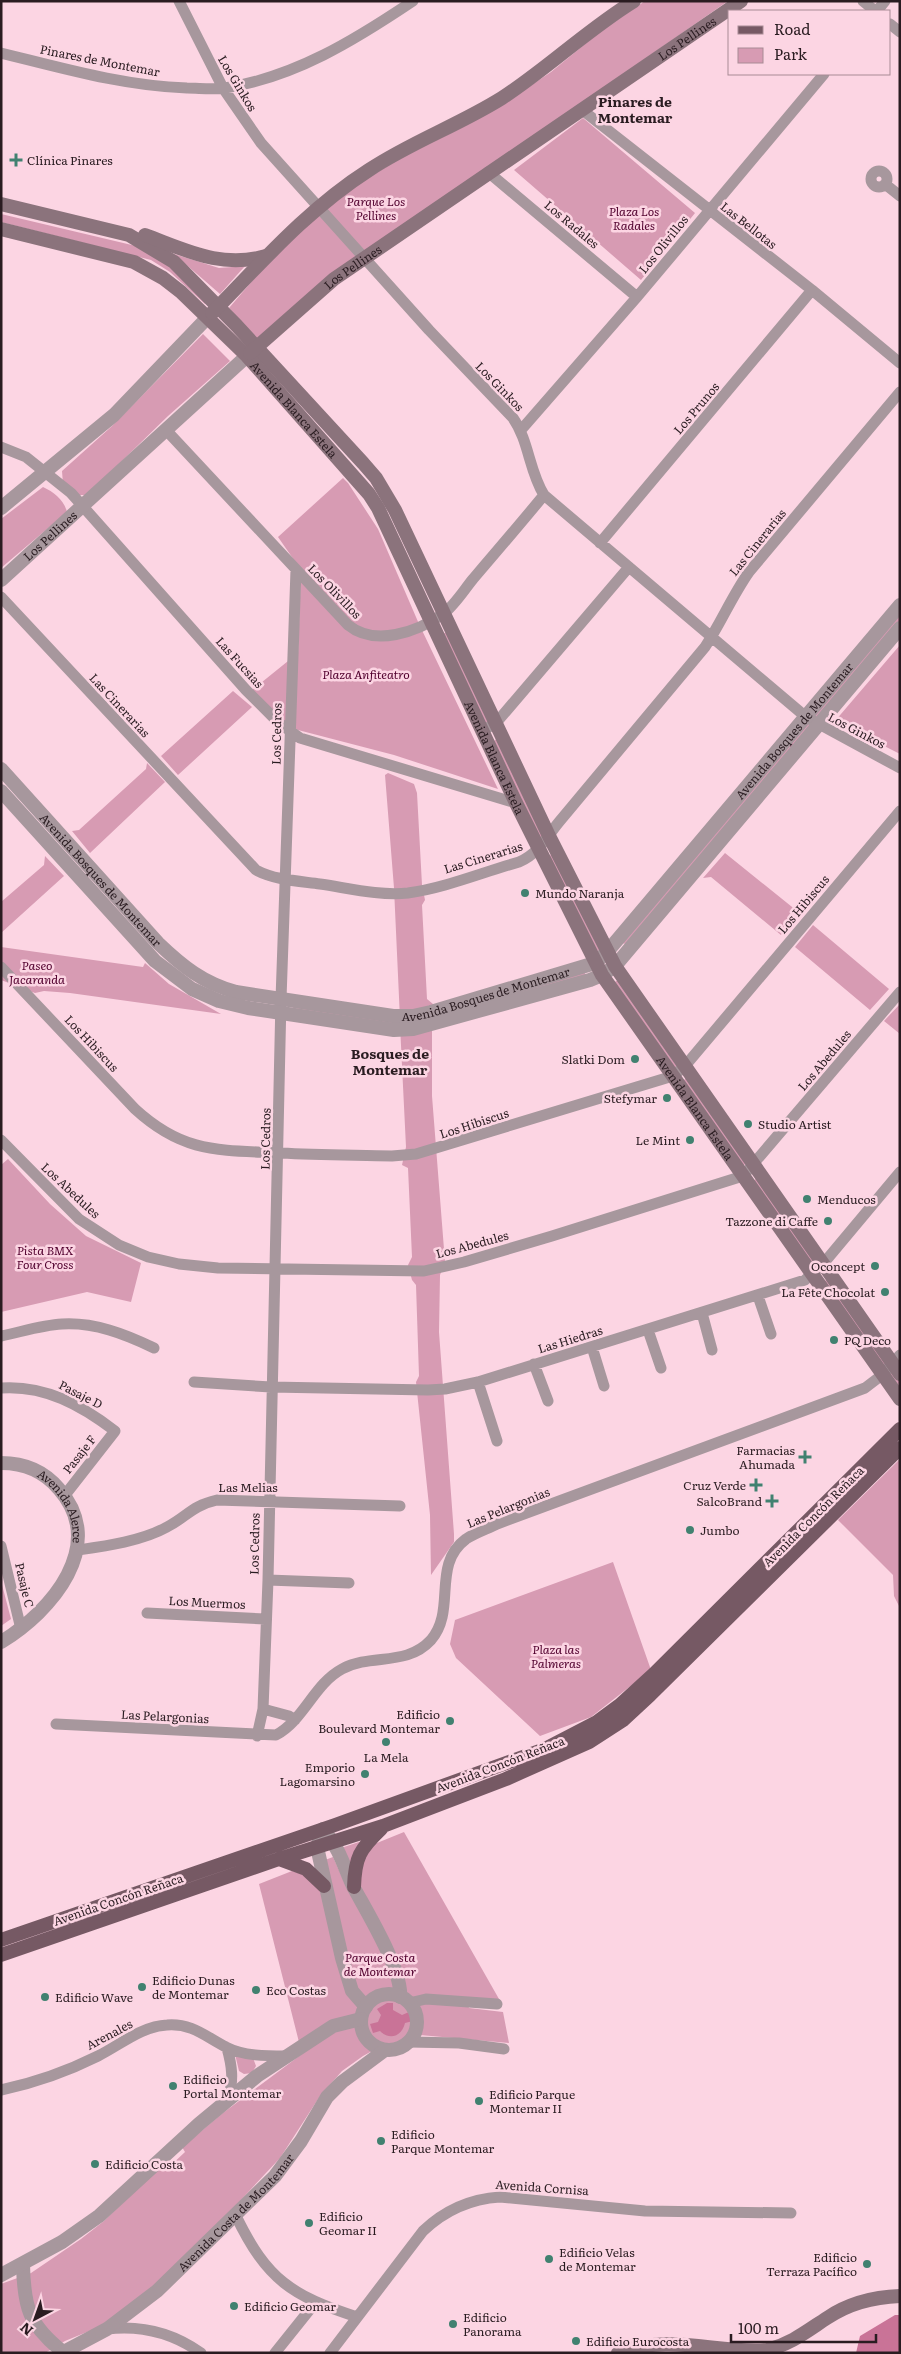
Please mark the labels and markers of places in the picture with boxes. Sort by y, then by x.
place label: Clínica Pinares [27,151,113,169]
marker: Clínica Pinares [9,153,23,167]
place label: Mundo Naranja [535,884,625,902]
marker: Mundo Naranja [519,887,531,899]
place label: Slatki Dom [561,1050,625,1068]
marker: Slatki Dom [629,1053,641,1065]
place label: Stefymar [604,1089,657,1107]
marker: Stefymar [661,1092,673,1104]
place label: Studio Artist [758,1115,832,1133]
marker: Studio Artist [742,1118,754,1130]
place label: Le Mint [635,1131,680,1149]
marker: Le Mint [684,1134,696,1146]
place label: Menducos [817,1190,876,1208]
marker: Menducos [801,1193,813,1205]
place label: Tazzone di Caffe [725,1212,818,1230]
marker: Tazzone di Caffe [822,1215,834,1227]
place label: Oconcept [811,1257,865,1275]
marker: Oconcept [869,1260,881,1272]
place label: La Fête Chocolat [781,1283,875,1301]
marker: La Fête Chocolat [879,1286,891,1298]
place label: PQ Deco [844,1331,891,1349]
marker: PQ Deco [828,1334,840,1346]
place label: Farmacias Ahumada [736,1441,796,1473]
marker: Farmacias Ahumada [799,1451,811,1463]
place label: Cruz Verde [683,1476,746,1494]
marker: Cruz Verde [750,1479,762,1491]
place label: SalcoBrand [696,1492,763,1510]
marker: SalcoBrand [766,1495,778,1507]
place label: Jumbo [700,1521,740,1539]
marker: Jumbo [684,1524,696,1536]
place label: Edificio Boulevard Montemar [318,1705,440,1737]
marker: Edificio Boulevard Montemar [444,1715,456,1727]
marker: La Mela [380,1736,392,1748]
place label: La Mela [364,1748,409,1766]
place label: Emporio Lagomarsino [280,1758,355,1790]
marker: Emporio Lagomarsino [359,1768,371,1780]
place label: Edificio Dunas de Montemar [152,1971,235,2003]
marker: Edificio Dunas de Montemar [136,1981,148,1993]
place label: Eco Costas [266,1981,327,1999]
marker: Eco Costas [250,1984,262,1996]
place label: Edificio Wave [55,1988,133,2006]
marker: Edificio Wave [39,1991,51,2003]
place label: Edificio Portal Montemar [183,2070,282,2102]
marker: Edificio Portal Montemar [167,2080,179,2092]
place label: Edificio Parque Montemar II [489,2085,575,2117]
marker: Edificio Parque Montemar II [473,2095,485,2107]
place label: Edificio Parque Montemar [391,2125,495,2157]
marker: Edificio Parque Montemar [375,2135,387,2147]
place label: Edificio Costa [105,2155,183,2173]
marker: Edificio Costa [89,2158,101,2170]
place label: Edificio Geomar II [319,2207,377,2239]
marker: Edificio Geomar II [303,2217,315,2229]
place label: Edificio Velas de Montemar [559,2243,636,2275]
place label: Edificio Terraza Pacífico [766,2248,857,2280]
marker: Edificio Velas de Montemar [543,2253,555,2265]
marker: Edificio Terraza Pacífico [861,2258,873,2270]
place label: Edificio Geomar [244,2297,336,2315]
marker: Edificio Geomar [228,2300,240,2312]
place label: Edificio Panorama [463,2308,522,2340]
marker: Edificio Panorama [447,2318,459,2330]
place label: Edificio Eurocosta [586,2332,690,2350]
marker: Edificio Eurocosta [570,2335,582,2347]

